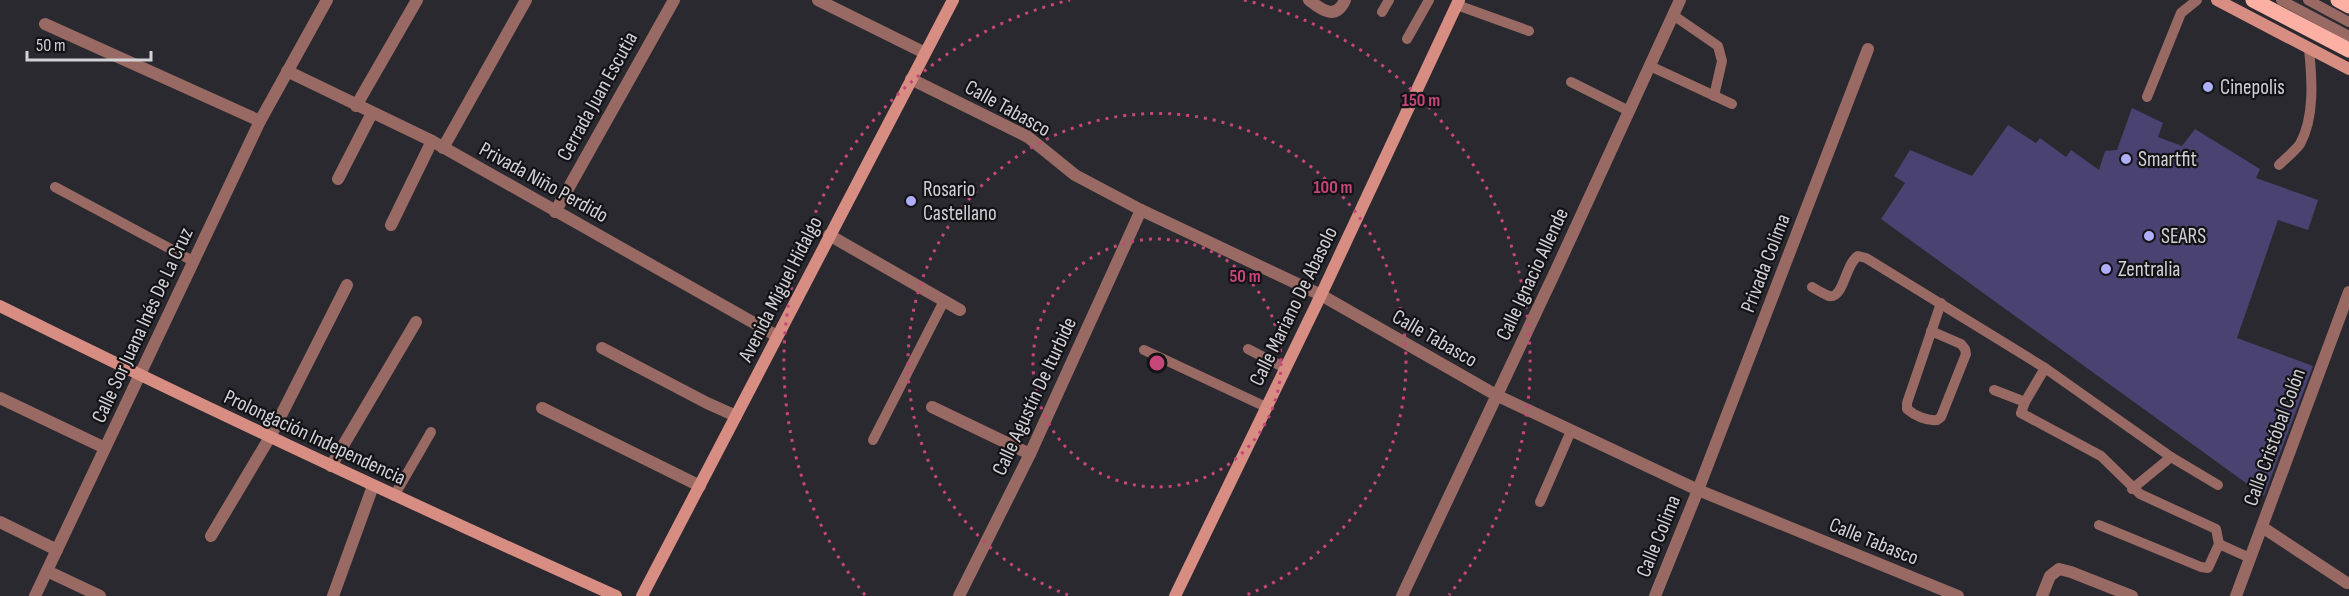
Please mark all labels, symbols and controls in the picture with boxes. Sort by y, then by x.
scale bar [27,24,152,62]
street label: Cerrada Juan Escutia [552,27,643,165]
text: 50 m [36,35,66,56]
street label: Calle Tabasco [961,75,1055,142]
place label: Cinepolis [2220,75,2285,100]
marker: Cinepolis [2201,80,2215,94]
text: 150 m [1402,90,1440,111]
street label: Privada Niño Perdido [475,137,613,228]
place label: Smartfit [2138,147,2197,172]
marker: Smartfit [2119,152,2133,166]
place label: Rosario Castellano [923,177,997,226]
text: 100 m [1314,177,1353,198]
marker: Rosario Castellano [904,194,918,208]
street label: Calle Ignacio Allende [1491,204,1574,344]
street label: Privada Colima [1735,210,1796,316]
street label: Avenida Miguel Hidalgo [733,212,828,367]
street label: Calle Mariano De Abasolo [1244,222,1343,390]
street label: Calle Sor Juana Inés De La Cruz [86,223,199,427]
place label: SEARS [2161,224,2206,249]
marker: SEARS [2142,229,2156,243]
place label: Zentralia [2118,257,2180,282]
marker: Zentralia [2099,262,2113,276]
text: 50 m [1229,266,1261,287]
street label: Calle Tabasco [1388,304,1482,373]
street label: Calle Agustín De Iturbide [987,313,1082,479]
centre of rings [1147,353,1167,373]
street label: Calle Cristóbal Colón [2238,365,2311,509]
street label: Prolongación Independencia [220,384,410,491]
street label: Calle Colima [1631,492,1686,581]
street label: Calle Tabasco [1826,512,1922,571]

